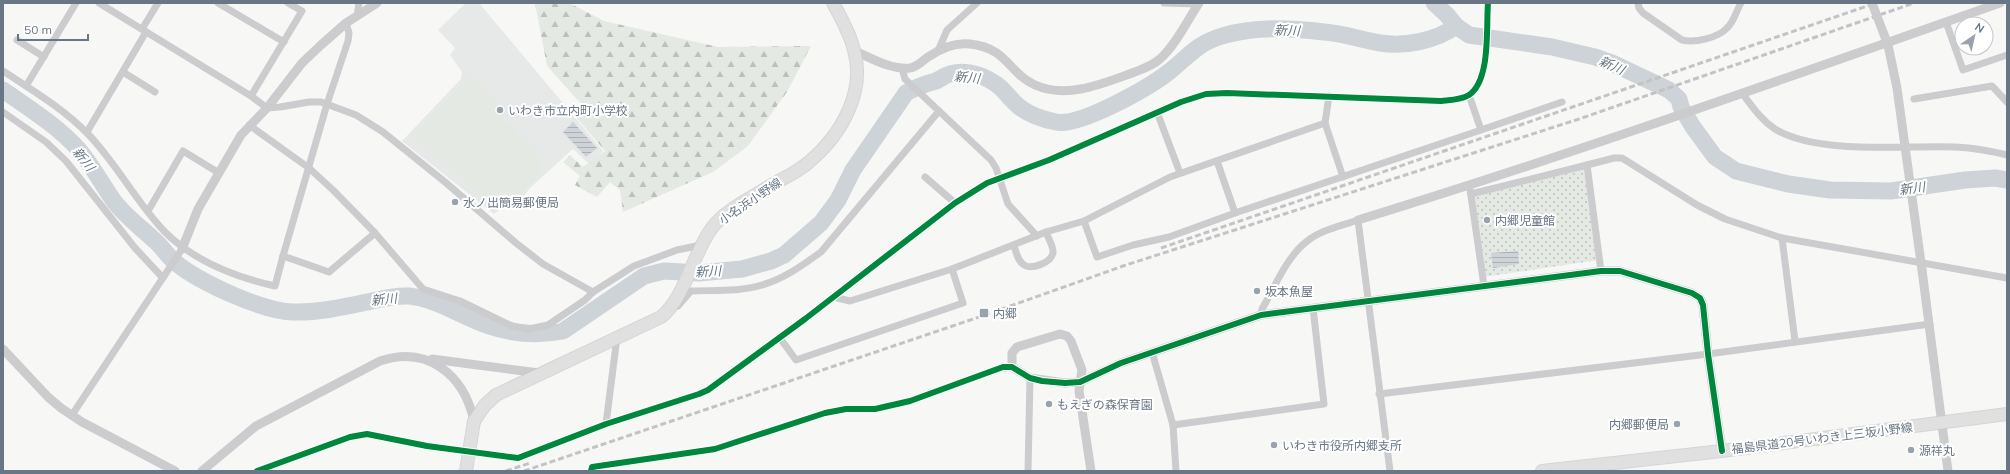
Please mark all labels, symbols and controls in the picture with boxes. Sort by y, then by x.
scale bar [18,16,88,42]
north arrow [1954,16,1994,56]
text: N [1972,20,1987,36]
text: 50 m [24,22,52,37]
water label: 新川 [1274,22,1302,39]
water label: 新川 [1597,52,1629,78]
water label: 新川 [953,68,983,86]
place label: いわき市立内町小学校 [508,103,628,118]
marker: いわき市立内町小学校 [495,105,505,115]
water label: 新川 [70,144,100,176]
street label: 小名浜小野線 [716,175,784,227]
water label: 新川 [1898,178,1928,198]
place label: 水ノ出簡易郵便局 [463,195,559,210]
marker: 水ノ出簡易郵便局 [450,197,460,207]
place label: 内郷児童館 [1495,213,1555,228]
marker: 内郷児童館 [1482,215,1492,225]
water label: 新川 [695,262,723,280]
place label: 坂本魚屋 [1265,284,1313,299]
marker: 坂本魚屋 [1252,286,1262,296]
water label: 新川 [370,289,400,308]
place label: 内郷 [993,306,1017,321]
marker: 内郷 [978,307,990,319]
place label: もえぎの森保育園 [1057,397,1153,412]
marker: もえぎの森保育園 [1044,399,1054,409]
place label: 内郷郵便局 [1609,417,1669,432]
marker: 内郷郵便局 [1672,419,1682,429]
street label: 福島県道20号いわき上三坂小野線 [1731,419,1913,457]
place label: いわき市役所内郷支所 [1282,438,1402,453]
marker: いわき市役所内郷支所 [1269,440,1279,450]
place label: 源祥丸 [1919,443,1955,458]
marker: 源祥丸 [1906,445,1916,455]

